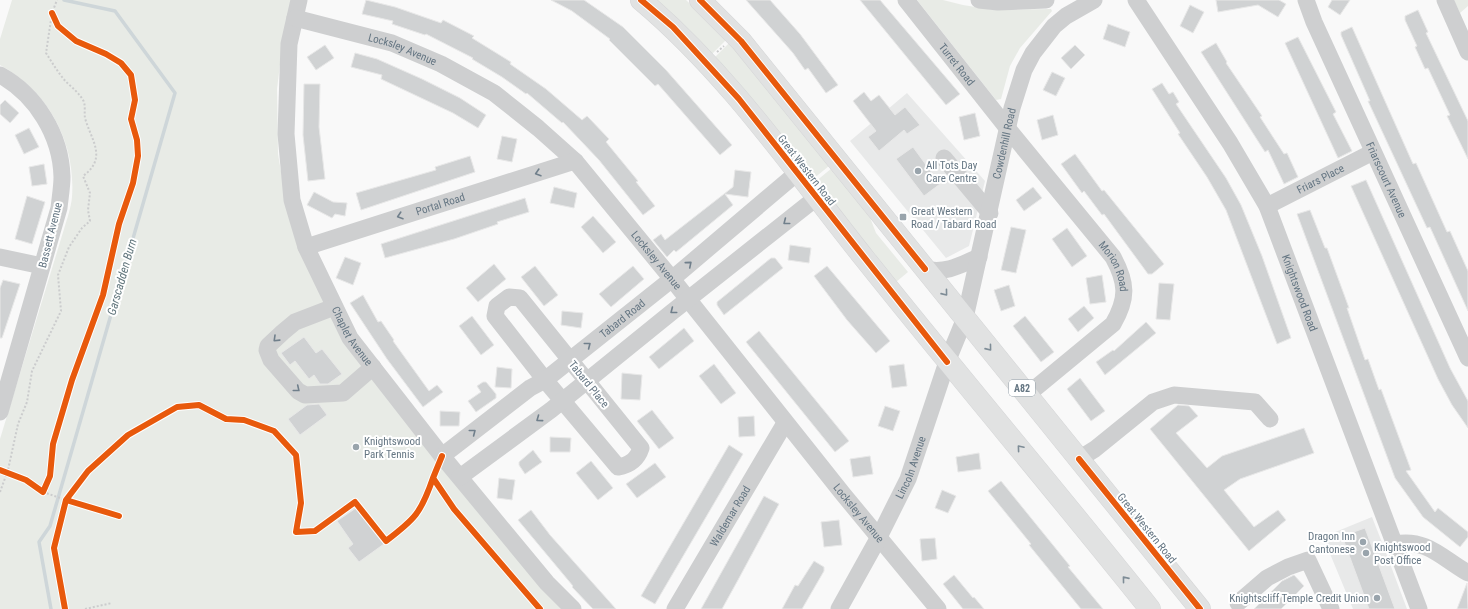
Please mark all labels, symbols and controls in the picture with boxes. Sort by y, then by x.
street label: Locksley Avenue [367,31,438,68]
street label: Turret Road [936,41,977,88]
street label: Cowdenhill Road [990,107,1019,180]
street label: Great Western Road [775,132,838,208]
street label: Friarscourt Avenue [1363,140,1409,220]
place label: All Tots Day Care Centre [926,159,978,185]
street label: Friars Place [1295,162,1347,197]
marker: All Tots Day Care Centre [913,166,923,176]
one-way arrow [534,168,541,176]
street label: Portal Road [414,191,467,218]
street label: Bassett Avenue [36,201,65,269]
place label: Great Western Road / Tabard Road [911,205,996,231]
one-way arrow [397,211,404,220]
marker: Great Western Road / Tabard Road [898,212,908,222]
one-way arrow [783,218,790,225]
street label: Locksley Avenue [628,228,684,293]
water label: Garscadden Burn [104,237,140,317]
street label: Morion Road [1096,239,1130,292]
street label: Knightswood Road [1279,253,1320,333]
one-way arrow [685,262,692,269]
one-way arrow [940,289,947,296]
street label: Tabard Road [597,297,648,341]
street label: Chaplet Avenue [329,305,375,368]
one-way arrow [670,307,677,314]
one-way arrow [273,334,281,342]
one-way arrow [583,343,590,350]
one-way arrow [985,344,992,351]
street label: Tabard Place [566,358,611,410]
road number: A82 [1009,380,1035,396]
one-way arrow [292,385,299,392]
one-way arrow [536,415,543,422]
one-way arrow [469,430,476,437]
place label: Knightswood Park Tennis [364,435,420,461]
street label: Lincoln Avenue [893,435,929,501]
marker: Knightswood Park Tennis [351,442,361,452]
one-way arrow [1017,445,1024,452]
street label: Locksley Avenue [830,481,886,545]
street label: Waldemar Road [707,484,753,549]
street label: Great Western Road [1114,491,1179,566]
place label: Dragon Inn Cantonese [1308,530,1355,556]
marker: Dragon Inn Cantonese [1358,537,1368,547]
place label: Knightswood Post Office [1374,541,1430,567]
marker: Knightswood Post Office [1361,548,1371,558]
one-way arrow [1123,576,1130,583]
place label: Knightscliff Temple Credit Union [1229,592,1369,605]
marker: Knightscliff Temple Credit Union [1372,593,1382,603]

